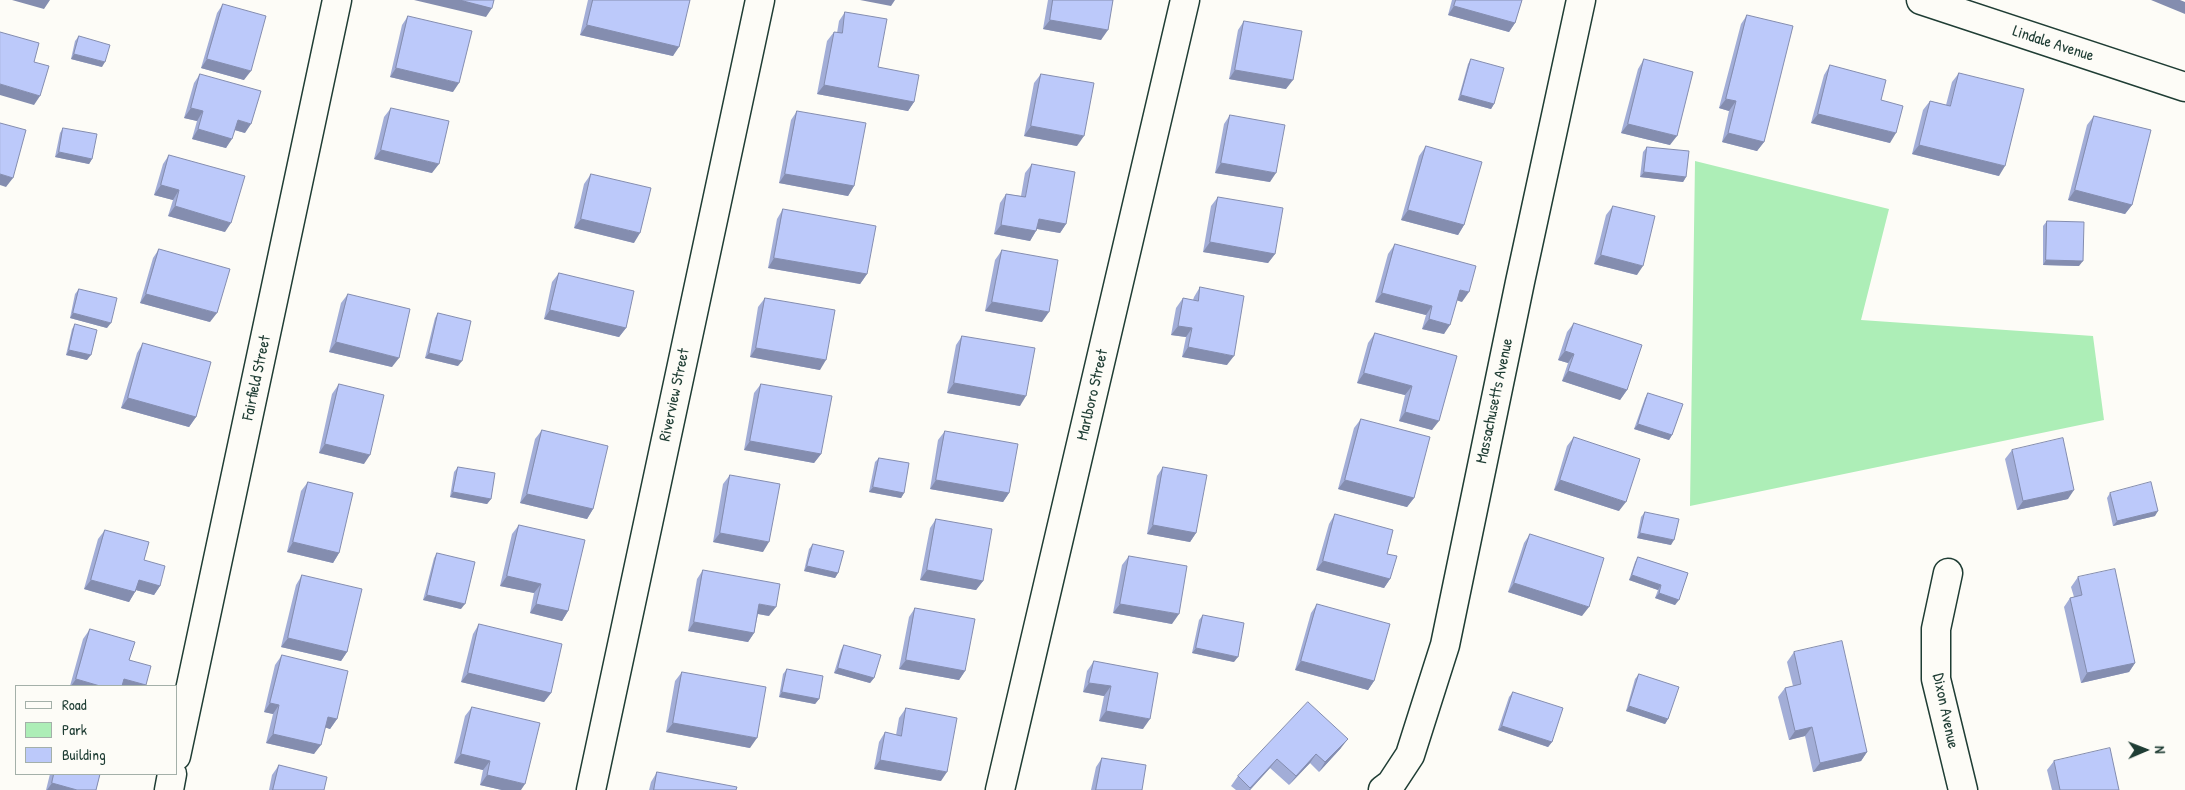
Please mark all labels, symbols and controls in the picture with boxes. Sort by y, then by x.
street label: Lindale Avenue [2010,22,2096,66]
street label: Fairfield Street [239,334,275,422]
street label: Massachusetts Avenue [1472,337,1518,465]
street label: Riverview Street [656,347,694,443]
street label: Marlboro Street [1073,348,1113,442]
street label: Dixon Avenue [1928,672,1962,750]
legend [15,685,178,775]
text: Road [62,694,87,715]
text: Park [62,719,87,740]
north arrow [2120,725,2170,775]
text: Building [62,744,106,765]
text: N [2151,746,2170,754]

